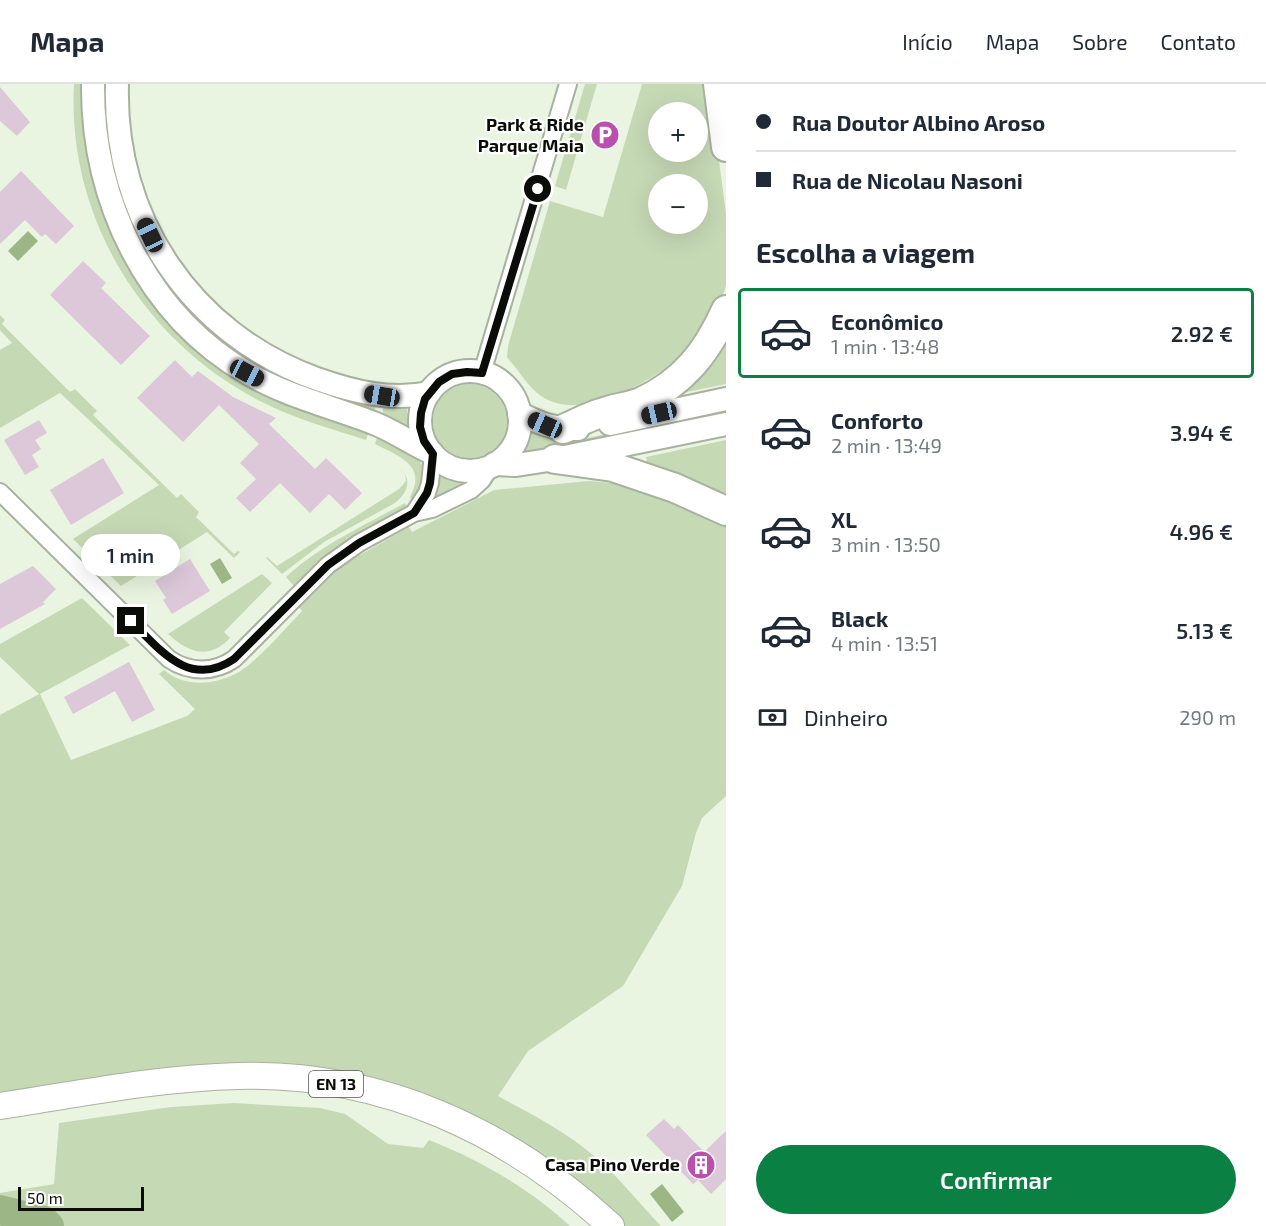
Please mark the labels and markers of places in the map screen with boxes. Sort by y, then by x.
place label: Park & Ride Parque Maia [478,113,584,156]
parking icon: Park & Ride Parque Maia [589,119,621,151]
building icon: Casa Pino Verde [685,1149,717,1181]
place label: Casa Pino Verde [545,1153,680,1175]

